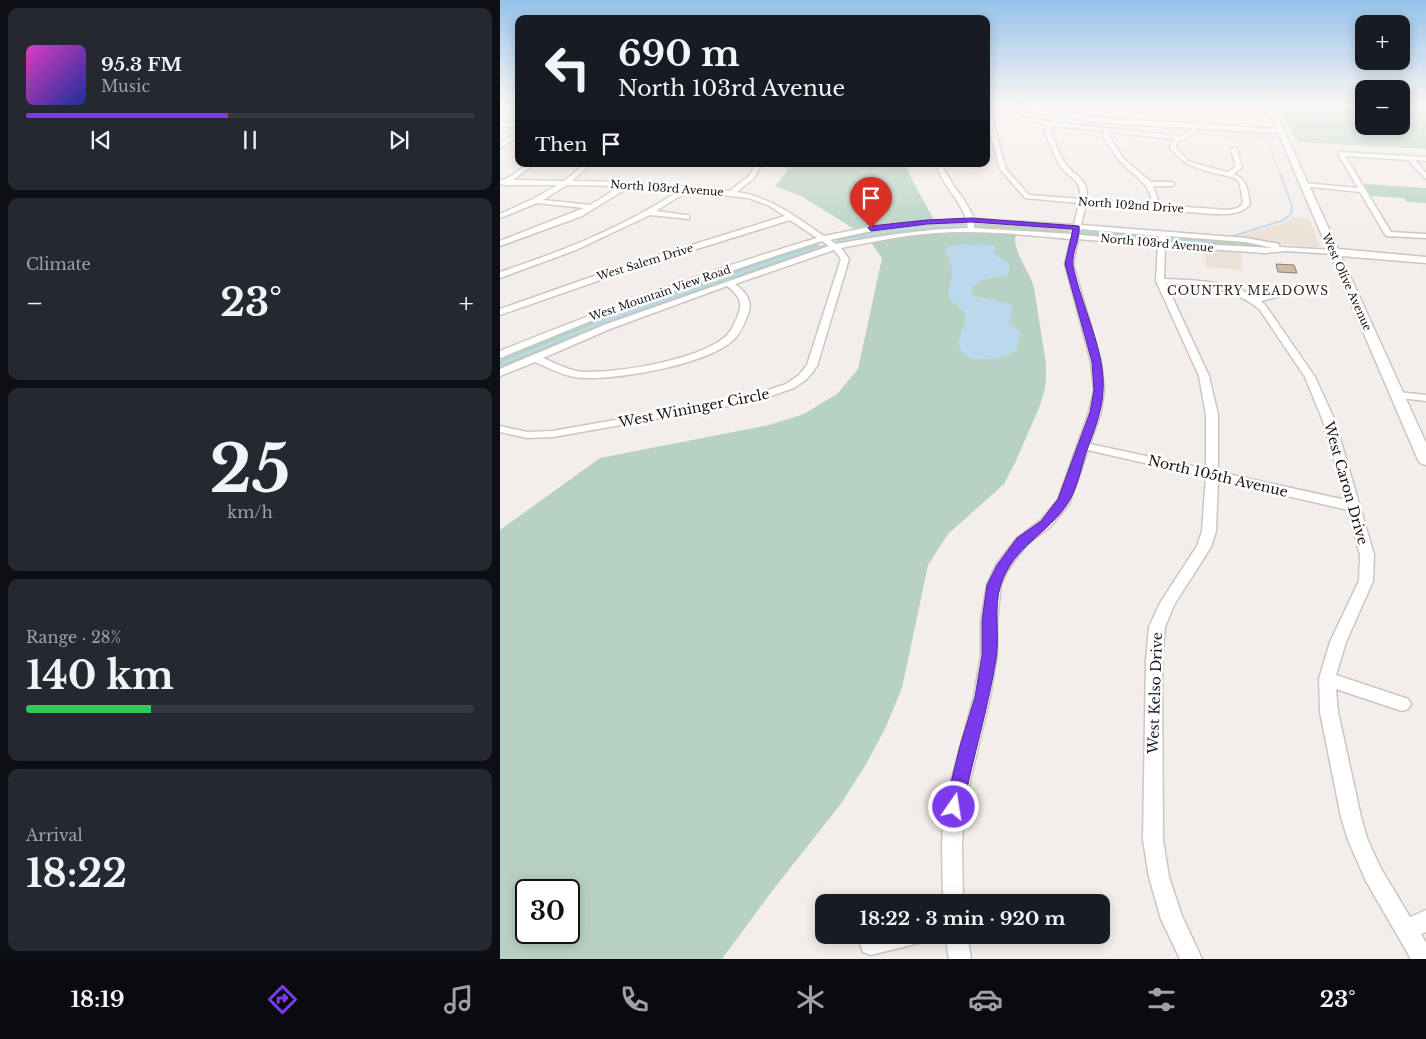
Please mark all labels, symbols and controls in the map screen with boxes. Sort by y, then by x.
map controls [1355,15,1410,135]
button: + [1355,15,1410,70]
text: 690 m [618,32,740,75]
icon: left [535,35,600,100]
text: 95.3 FM [101,53,182,76]
text: North 103rd Avenue [618,75,845,102]
text: Music [101,76,150,96]
button: − [1355,80,1410,135]
icon: previous [87,126,115,154]
icon: pause [236,126,264,154]
icon: next [385,126,413,154]
icon: arrive [597,130,625,158]
text: Then [535,133,587,156]
street label: North 103rd Avenue [610,177,724,199]
pin [850,177,892,228]
icon: arrive [857,184,885,212]
street label: North 102nd Drive [1078,194,1184,216]
street label: West Olive Avenue [1319,230,1375,333]
street label: North 103rd Avenue [1100,231,1214,255]
street label: West Salem Drive [594,241,695,284]
text: Climate [26,254,91,274]
street label: West Mountain View Road [586,262,733,324]
text: 23° [220,279,282,326]
district label: COUNTRY MEADOWS [1167,283,1329,298]
text: − [26,286,44,321]
text: + [459,286,474,321]
street label: West Wininger Circle [616,385,771,432]
street label: West Caron Drive [1320,418,1372,547]
text: 25 [210,429,291,510]
street label: North 105th Avenue [1146,451,1290,501]
text: km/h [227,502,273,522]
text: Range · 28% [26,627,121,647]
street label: West Kelso Drive [1144,632,1166,755]
text: 140 km [26,652,174,699]
position arrow [927,780,979,832]
text: Arrival [26,825,83,845]
text: 18:22 [26,850,127,897]
speed limit sign: 30 [515,879,580,944]
text: 18:22 · 3 min · 920 m [860,907,1065,930]
icon: directions [265,982,300,1017]
icon: music [441,982,476,1017]
icon: phone [617,982,652,1017]
icon: climate [793,982,828,1017]
icon: car [968,982,1003,1017]
icon: filters [1144,982,1179,1017]
text: 18:19 [70,986,125,1013]
text: 23° [1320,986,1356,1013]

